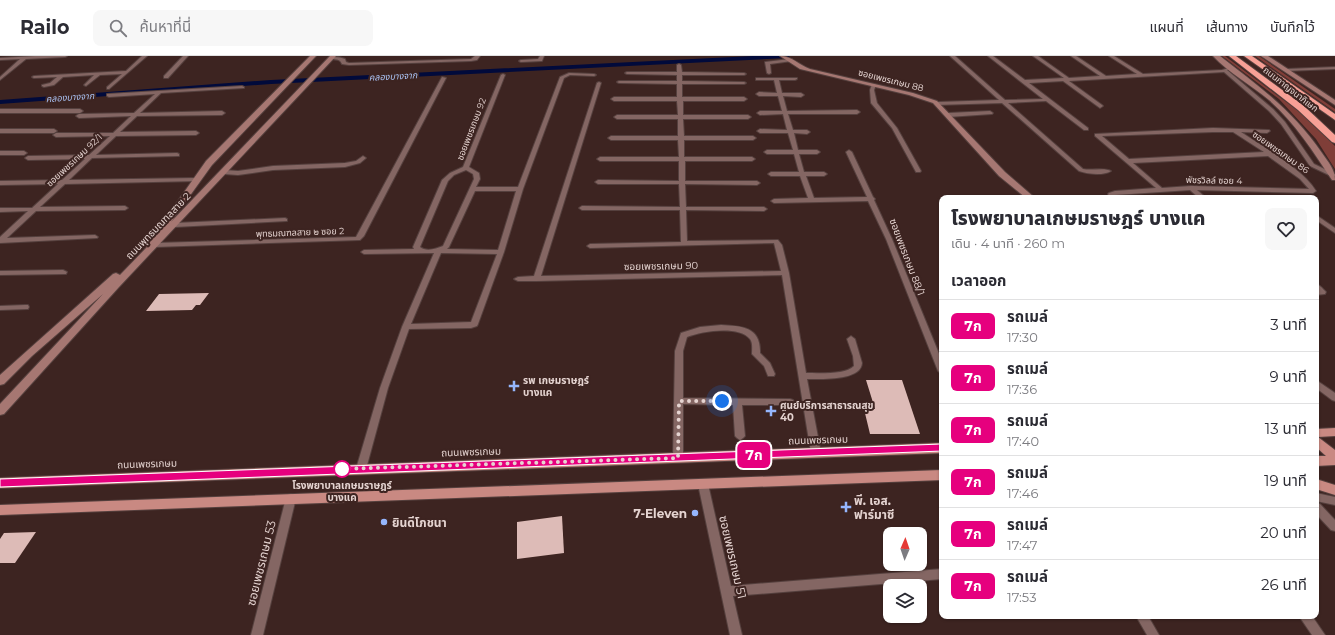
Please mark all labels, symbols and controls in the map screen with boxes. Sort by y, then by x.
search box [93,10,373,46]
text: Railo [20,16,69,39]
icon: search [107,17,129,39]
text: ค้นหาที่นี่ [139,17,191,36]
text: แผนที่ [1150,18,1184,36]
text: เส้นทาง [1206,18,1248,36]
text: บันทึกไว้ [1270,18,1315,36]
street label: ถนนกาญจนาภิเษก [1261,64,1321,114]
street label: ซอยเพชรเกษม 88 [857,67,925,93]
water label: คลองบางจาก [369,69,418,83]
water label: คลองบางจาก [45,90,95,104]
street label: ซอยเพชรเกษม 92 [454,96,488,162]
street label: ซอยเพชรเกษม 86 [1251,128,1312,176]
street label: ซอยเพชรเกษม 92/1 [44,131,104,189]
street label: พัชรวิลล์ ซอย 4 [1186,174,1242,186]
street label: ถนนพุทธมณฑลสาย 2 [123,190,193,262]
text: โรงพยาบาลเกษมราษฎร์ บางแค [951,207,1206,230]
button: heart [1265,208,1307,250]
street label: ซอยเพชรเกษม 88/1 [886,217,928,297]
street label: พุทธมณฑลสาย ๒ ซอย 2 [256,225,344,239]
text: เดิน · 4 นาที · 260 m [951,235,1065,251]
street label: ซอยเพชรเกษม 90 [624,259,699,273]
text: เวลาออก [951,271,1006,290]
text: รถเมล์ [1007,307,1048,326]
text: 3 นาที [1270,315,1307,334]
text: 7ก [964,317,982,335]
text: 17:30 [1007,329,1038,345]
text: รถเมล์ [1007,359,1048,378]
text: 9 นาที [1270,367,1307,386]
text: 7ก [964,369,982,387]
place label: รพ เกษมราษฎร์ บางแค [523,374,589,399]
marker: รพ เกษมราษฎร์ บางแค [508,380,520,392]
text: 17:36 [1007,381,1037,397]
your location [712,391,732,411]
place label: ศูนย์บริการสาธารณสุข 40 [780,399,873,424]
marker: ศูนย์บริการสาธารณสุข 40 [765,405,777,417]
text: รถเมล์ [1007,411,1048,430]
text: 13 นาที [1265,419,1307,438]
text: 7ก [964,421,982,439]
street label: ถนนเพชรเกษม [788,432,848,448]
text: 17:40 [1007,433,1039,449]
line badge: 7ก [736,442,772,468]
street label: ถนนเพชรเกษม [441,444,501,460]
text: 7ก [745,446,763,464]
street label: ถนนเพชรเกษม [117,456,177,472]
marker: โรงพยาบาลเกษมราษฎร์ บางแค [333,460,351,478]
text: รถเมล์ [1007,463,1048,482]
text: 19 นาที [1264,471,1307,490]
text: 7ก [964,473,982,491]
place label: โรงพยาบาลเกษมราษฎร์ บางแค [292,479,392,504]
text: 17:46 [1007,485,1038,501]
place label: พี. เอส. ฟาร์มาซี [854,493,895,522]
marker: พี. เอส. ฟาร์มาซี [841,502,851,512]
place label: 7-Eleven [634,506,687,521]
marker: 7-Eleven [690,508,700,518]
street label: ซอยเพชรเกษม 51 [716,514,750,600]
place label: ยินดีโภชนา [392,515,447,530]
text: รถเมล์ [1007,515,1048,534]
marker: ยินดีโภชนา [379,517,389,527]
street label: ซอยเพชรเกษม 53 [243,519,279,607]
text: 20 นาที [1260,523,1307,542]
text: 7ก [964,525,982,543]
north arrow [883,527,927,571]
map controls [883,527,927,623]
text: 17:47 [1007,537,1037,553]
text: รถเมล์ [1007,567,1048,586]
text: 26 นาที [1261,575,1307,594]
text: 7ก [964,577,982,595]
button: layers [883,579,927,623]
text: 17:53 [1007,589,1036,605]

